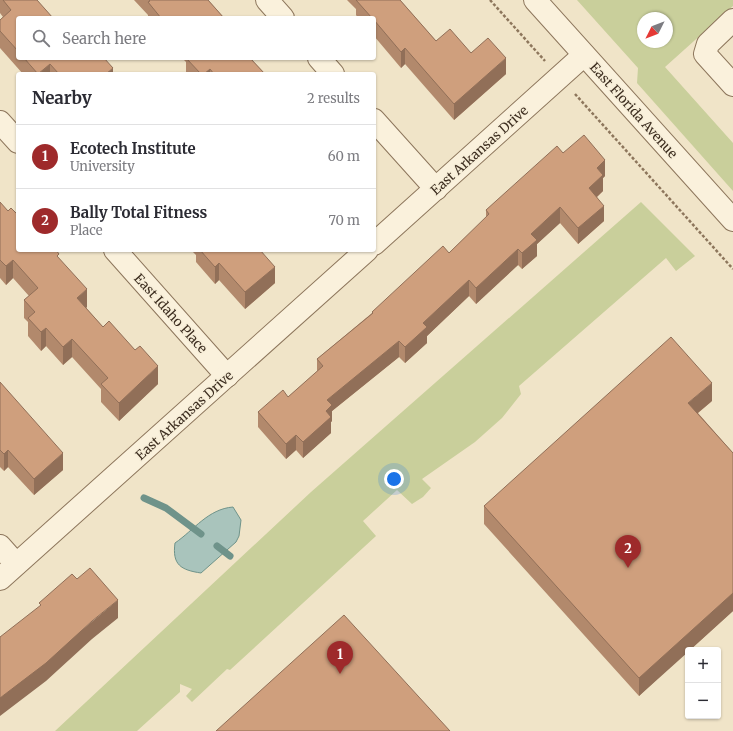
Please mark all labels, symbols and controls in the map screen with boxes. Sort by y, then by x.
north arrow [637,12,673,48]
search box [16,16,376,60]
icon: search [30,27,52,49]
text: Search here [62,29,146,48]
street label: East Florida Avenue [586,59,681,162]
text: Nearby [32,87,92,109]
text: 2 results [307,90,360,107]
street label: East Arkansas Drive [427,102,532,199]
text: Ecotech Institute [70,139,196,158]
text: 1 [42,148,48,165]
text: 60 m [328,148,360,165]
text: University [70,158,135,175]
text: Bally Total Fitness [70,203,207,222]
text: 2 [41,212,49,229]
text: 70 m [329,212,360,229]
text: Place [70,222,103,239]
street label: East Idaho Place [130,270,211,357]
street label: East Arkansas Drive [132,367,237,464]
your location [384,469,404,489]
pin: 2 [615,535,641,568]
pin: 1 [327,641,353,674]
map controls [685,647,721,719]
button: + [685,647,721,683]
button: − [685,683,721,719]

